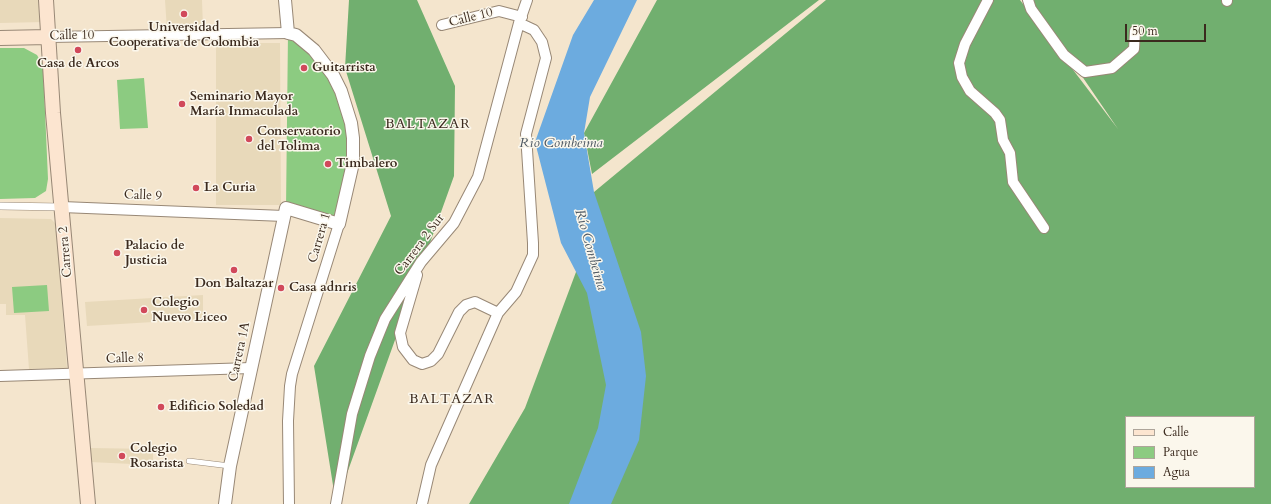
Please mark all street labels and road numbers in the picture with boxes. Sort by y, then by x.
street label: Calle 10 [447,5,495,31]
street label: Calle 10 [49,28,95,44]
street label: Calle 9 [124,188,162,204]
street label: Carrera 1 [305,211,335,265]
street label: Carrera 2 Sur [392,211,448,279]
street label: Carrera 2 [56,226,76,278]
street label: Carrera 1A [226,321,254,383]
street label: Calle 8 [106,351,144,367]

